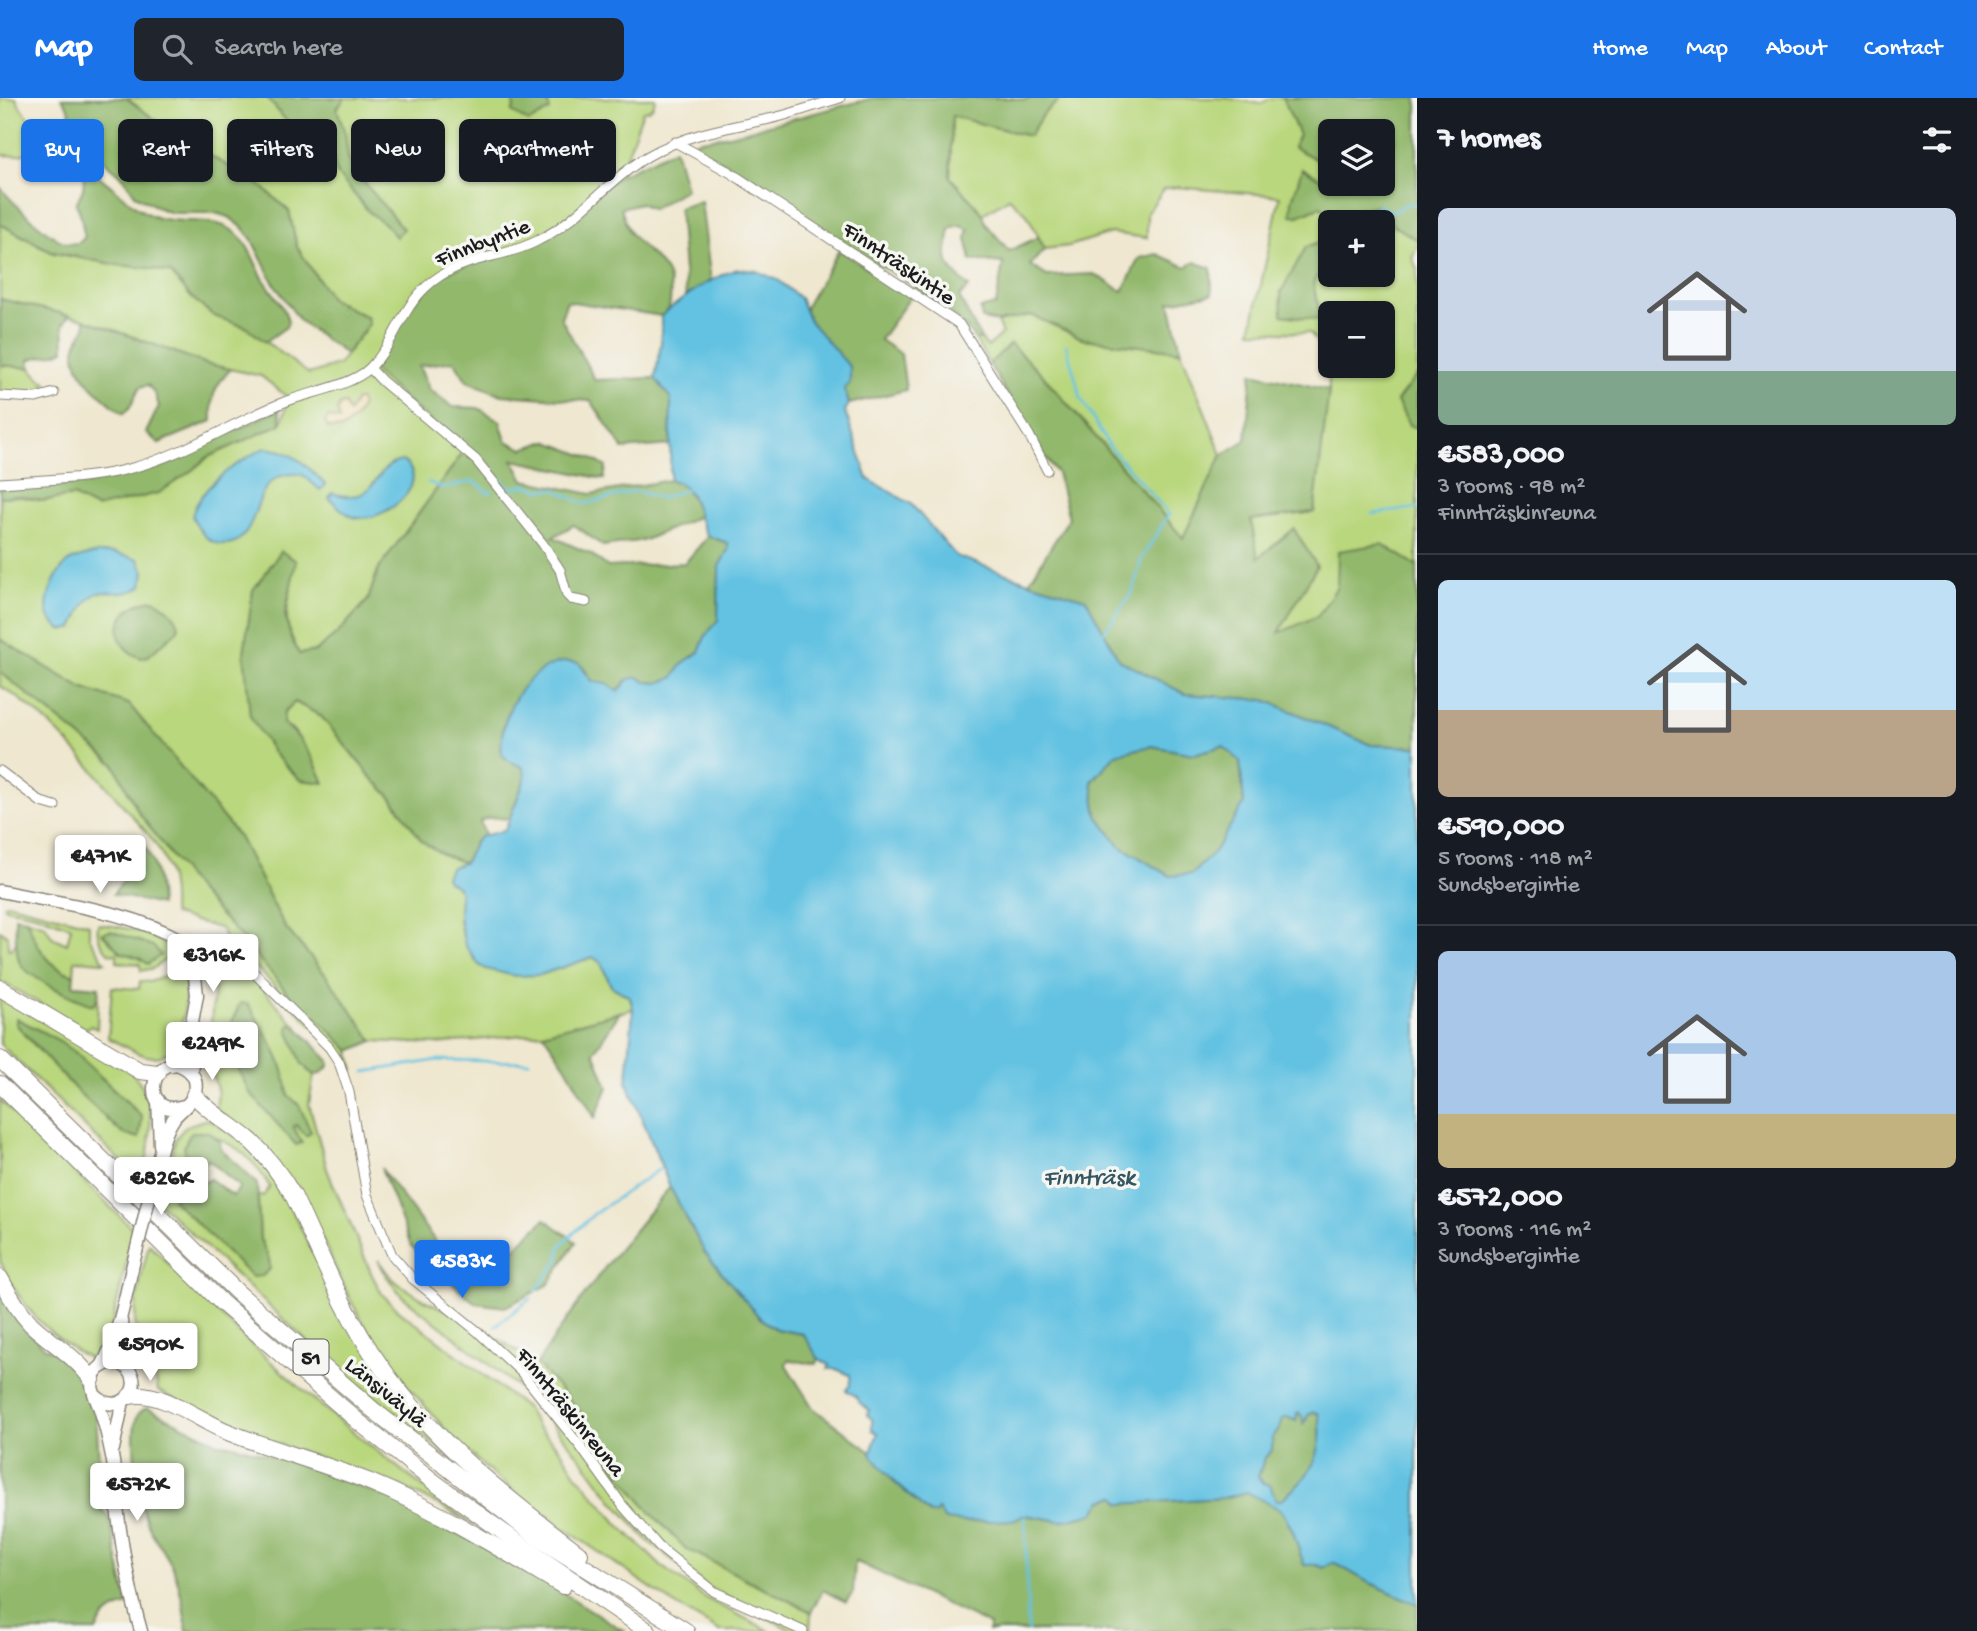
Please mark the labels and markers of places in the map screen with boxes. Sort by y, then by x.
pin: €471K [51,836,149,895]
pin: €316K [164,934,262,994]
pin: €249K [163,1023,261,1082]
pin: €826K [112,1158,210,1217]
pin: €583K [413,1240,511,1300]
pin: €590K [101,1324,199,1383]
pin: €572K [88,1464,186,1523]

